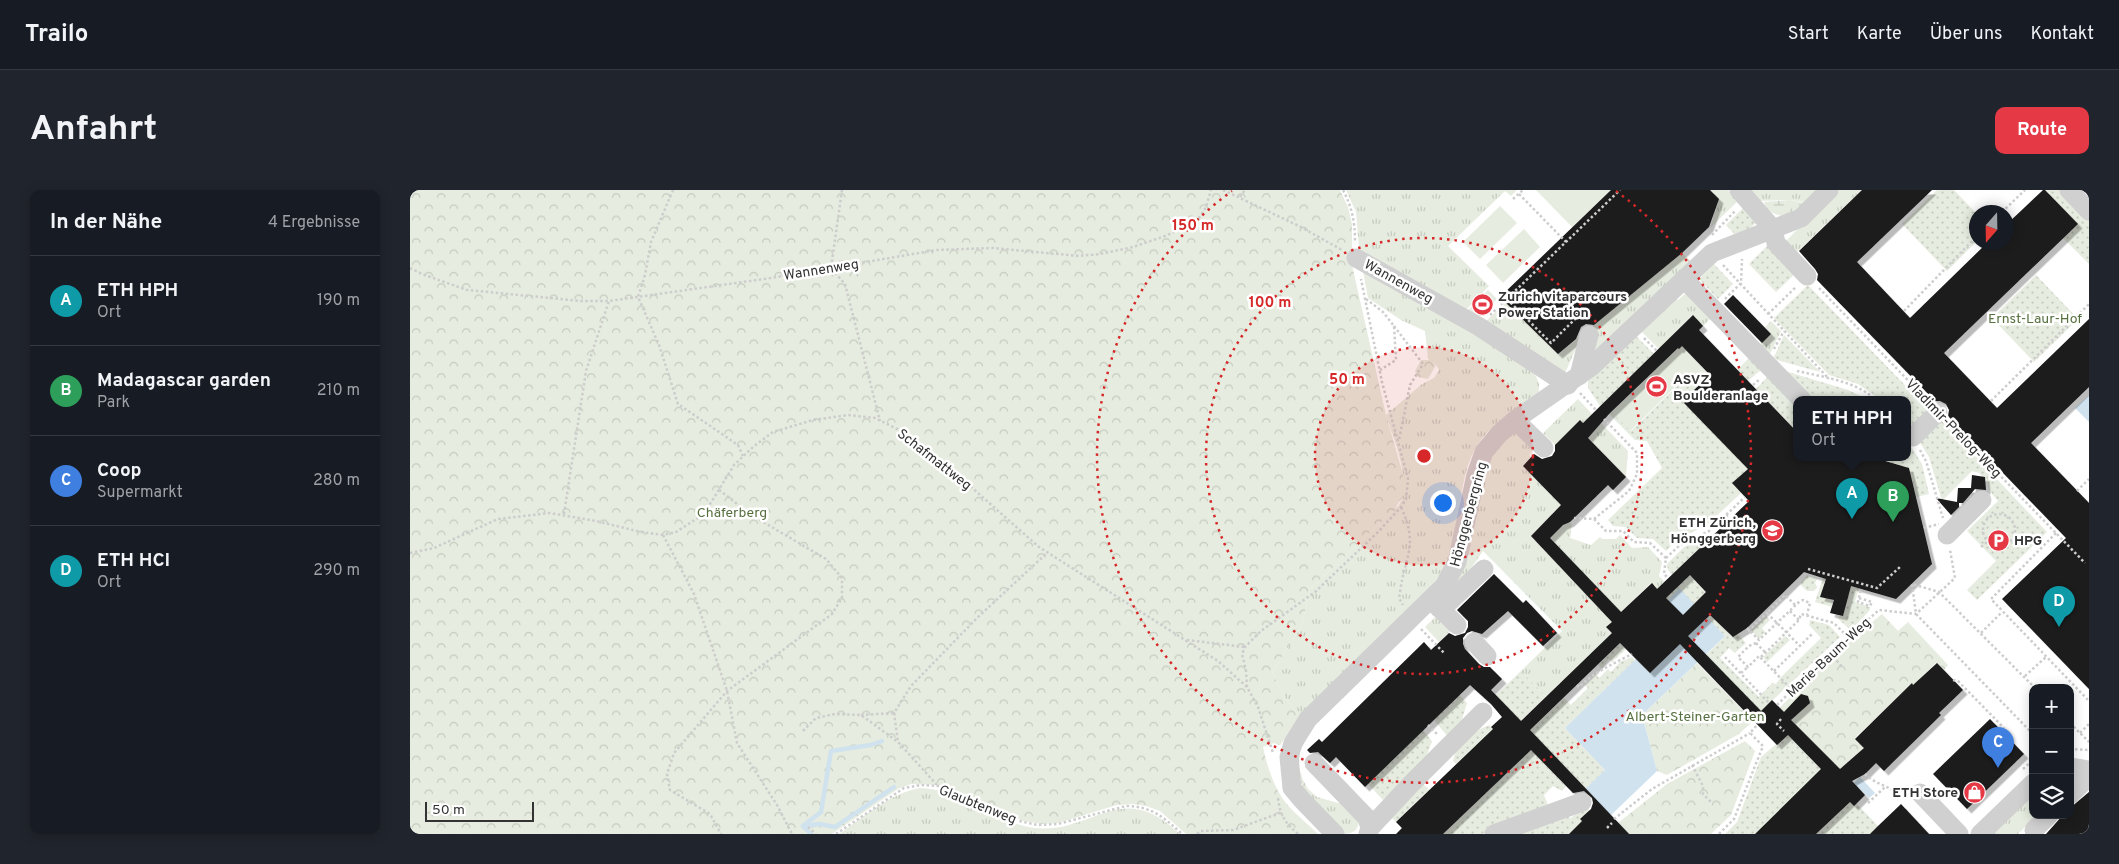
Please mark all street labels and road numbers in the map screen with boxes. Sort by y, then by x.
street label: Wannenweg [782,256,860,285]
street label: Wannenweg [1361,256,1436,308]
street label: Vladimir-Prelog-Weg [1901,376,2005,482]
street label: Schafmattweg [893,426,975,495]
street label: Hönggerbergring [1447,460,1492,569]
street label: Marie-Baum-Weg [1783,615,1875,702]
street label: Glaubtenweg [936,782,1019,829]

